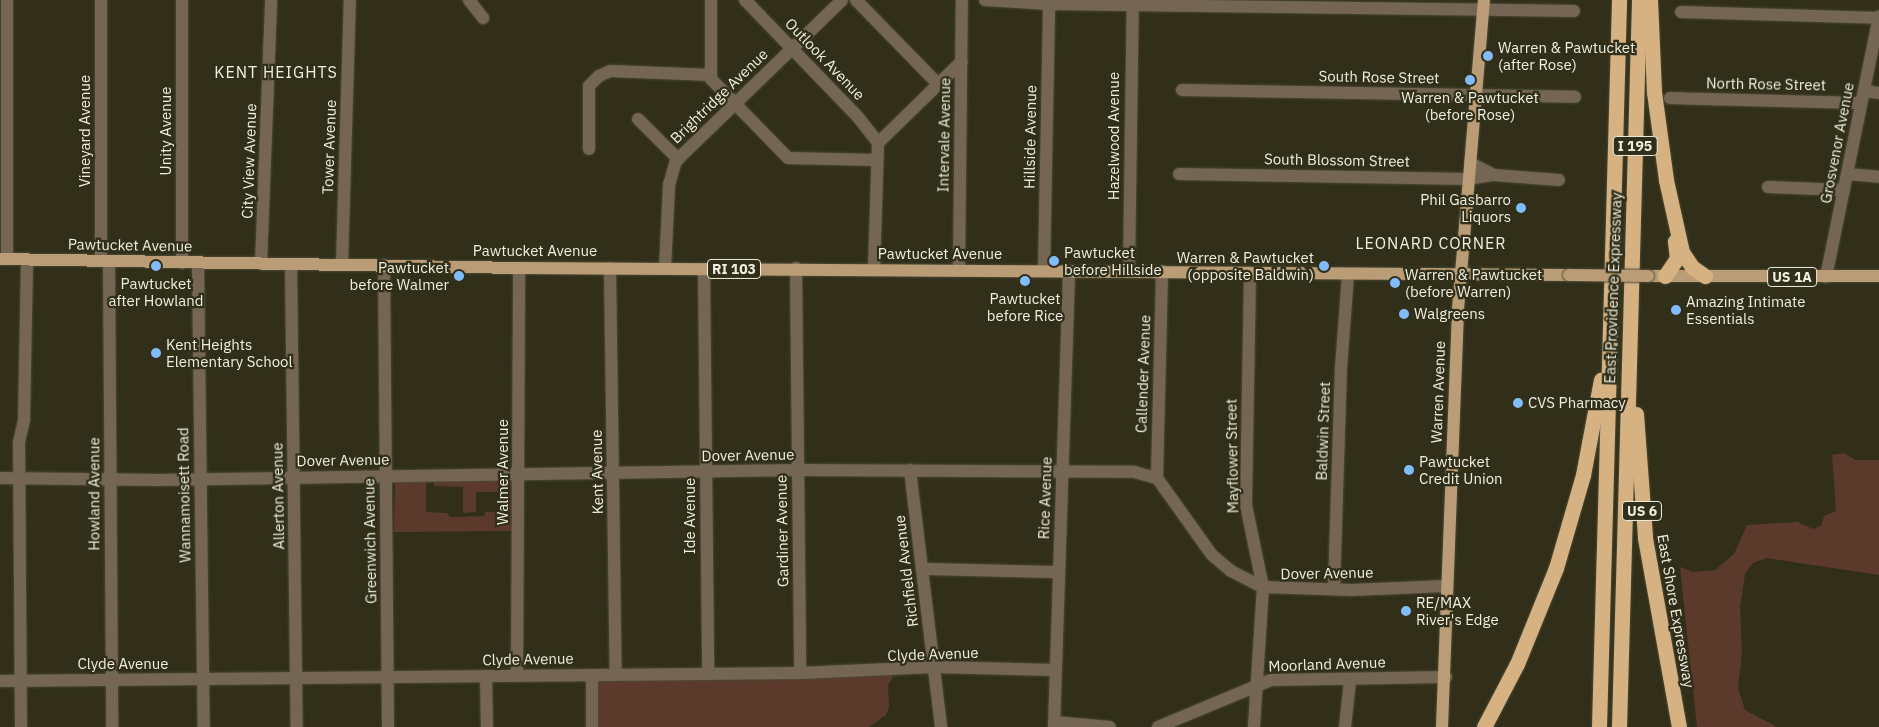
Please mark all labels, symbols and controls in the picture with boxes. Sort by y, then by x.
street label: Outlook Avenue [781,14,869,104]
place label: Warren & Pawtucket (after Rose) [1498,38,1635,73]
street label: Brightridge Avenue [667,45,771,147]
marker: Warren & Pawtucket (after Rose) [1482,50,1494,62]
district label: KENT HEIGHTS [213,62,339,82]
street label: South Rose Street [1318,67,1440,87]
street label: Hazelwood Avenue [1105,72,1123,200]
marker: Warren & Pawtucket (before Rose) [1464,74,1476,86]
street label: North Rose Street [1706,74,1826,94]
street label: Vineyard Avenue [76,75,94,187]
street label: Intervale Avenue [934,77,954,193]
street label: Grosvenor Avenue [1816,81,1858,205]
street label: Hillside Avenue [1020,85,1040,189]
street label: Unity Avenue [157,87,175,175]
place label: Warren & Pawtucket (before Rose) [1401,88,1539,123]
street label: Tower Avenue [318,99,340,195]
street label: City View Avenue [238,103,260,219]
road number: I 195 [1612,134,1658,158]
street label: South Blossom Street [1264,150,1410,170]
place label: Phil Gasbarro Liquors [1420,190,1511,225]
street label: East Providence Expressway [1601,192,1625,384]
marker: Phil Gasbarro Liquors [1515,202,1527,214]
district label: LEONARD CORNER [1354,233,1508,253]
street label: Pawtucket Avenue [68,235,192,255]
street label: Pawtucket Avenue [473,242,597,260]
place label: Pawtucket before Hillside [1064,243,1162,278]
street label: Pawtucket Avenue [878,245,1002,263]
place label: Warren & Pawtucket (opposite Baldwin) [1177,248,1314,283]
marker: Pawtucket before Hillside [1048,255,1060,267]
place label: Pawtucket before Walmer [350,258,449,293]
road number: RI 103 [706,258,762,280]
marker: Pawtucket after Howland [150,260,162,272]
marker: Warren & Pawtucket (opposite Baldwin) [1318,260,1330,272]
place label: Warren & Pawtucket (before Warren) [1405,265,1542,300]
road number: US 1A [1767,266,1817,288]
marker: Pawtucket before Walmer [453,270,465,282]
place label: Pawtucket after Howland [108,274,204,309]
marker: Pawtucket before Rice [1019,275,1031,287]
marker: Warren & Pawtucket (before Warren) [1389,277,1401,289]
place label: Pawtucket before Rice [987,289,1063,324]
place label: Amazing Intimate Essentials [1686,292,1805,327]
marker: Amazing Intimate Essentials [1670,304,1682,316]
place label: Walgreens [1414,305,1485,323]
marker: Walgreens [1398,308,1410,320]
street label: Callender Avenue [1132,315,1154,433]
place label: Kent Heights Elementary School [166,335,293,370]
street label: Warren Avenue [1427,340,1449,444]
marker: Kent Heights Elementary School [150,347,162,359]
street label: Baldwin Street [1312,381,1334,481]
place label: CVS Pharmacy [1528,394,1626,412]
marker: CVS Pharmacy [1512,397,1524,409]
street label: Mayflower Street [1222,398,1242,514]
street label: Walmer Avenue [494,419,512,525]
street label: Wannamoisett Road [174,427,194,563]
street label: Kent Avenue [587,429,607,515]
street label: Howland Avenue [85,437,103,551]
street label: Allerton Avenue [268,442,288,550]
street label: Dover Avenue [701,445,795,465]
street label: Dover Avenue [296,450,390,470]
place label: Pawtucket Credit Union [1419,452,1503,487]
street label: Rice Avenue [1035,456,1055,540]
marker: Pawtucket Credit Union [1403,464,1415,476]
street label: Gardiner Avenue [772,475,792,587]
street label: Greenwich Avenue [360,478,380,604]
street label: Ide Avenue [681,478,699,554]
road number: US 6 [1621,500,1663,522]
street label: Richfield Avenue [890,514,922,628]
street label: East Shore Expressway [1654,533,1698,689]
street label: Dover Avenue [1280,563,1374,583]
place label: RE/MAX River's Edge [1416,593,1499,628]
marker: RE/MAX River's Edge [1400,605,1412,617]
street label: Clyde Avenue [887,643,979,665]
street label: Clyde Avenue [482,649,574,669]
street label: Moorland Avenue [1268,653,1386,675]
street label: Clyde Avenue [77,655,169,673]

